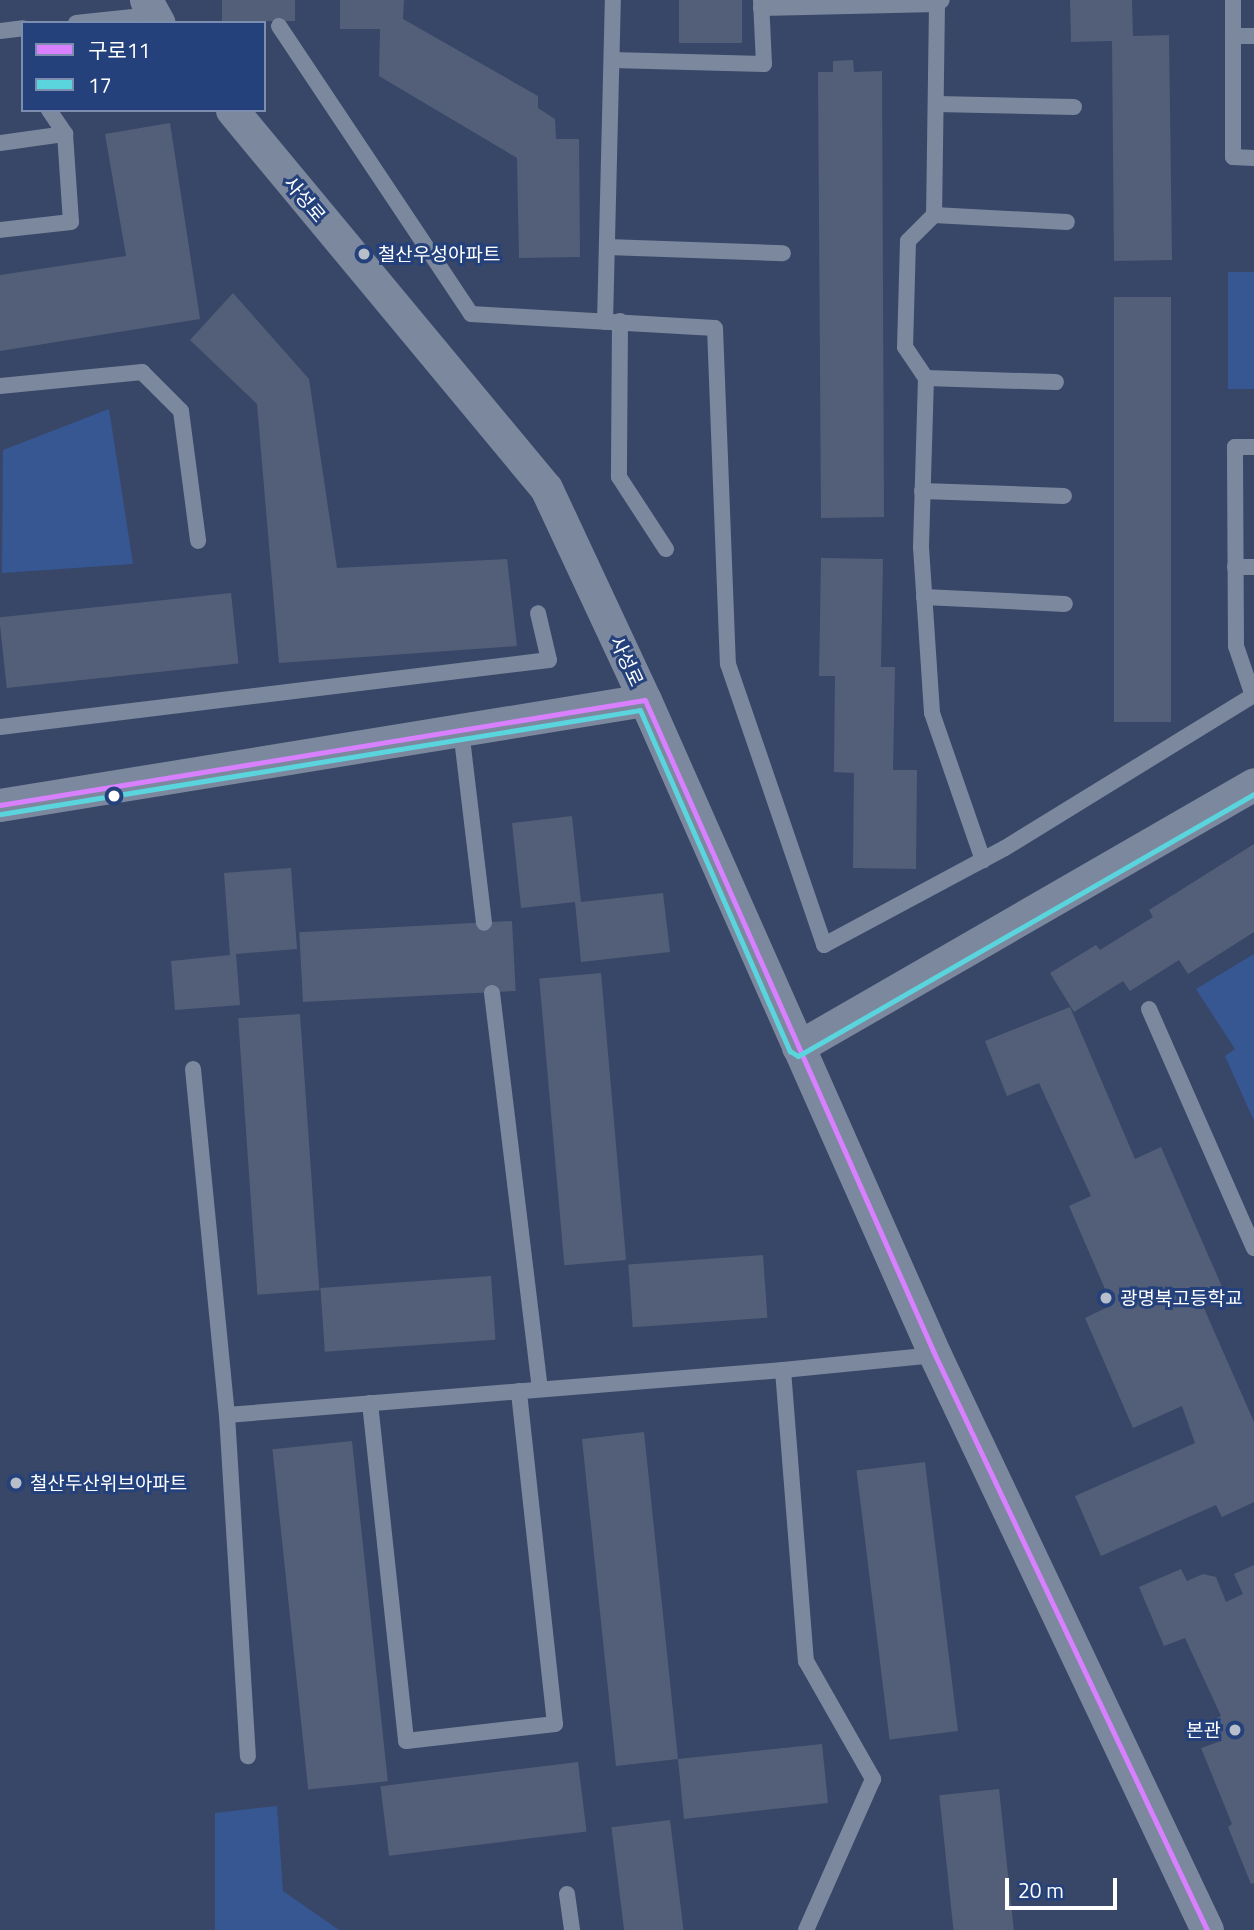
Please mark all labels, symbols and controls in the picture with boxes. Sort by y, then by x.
legend [21,21,266,112]
text: 구로11 [88,34,150,66]
text: 17 [88,69,112,101]
street label: 사성로 [279,172,331,226]
place label: 철산우성아파트 [378,243,500,265]
marker: 철산우성아파트 [356,246,372,262]
street label: 사성로 [606,632,648,690]
unlabelled marker [107,789,121,803]
place label: 광명북고등학교 [1120,1287,1242,1309]
marker: 광명북고등학교 [1098,1290,1114,1306]
place label: 철산두산위브아파트 [30,1472,187,1494]
marker: 철산두산위브아파트 [8,1475,24,1491]
place label: 본관 [1186,1719,1221,1741]
marker: 본관 [1227,1722,1243,1738]
scale bar [1009,1864,1121,1908]
text: 20 m [1018,1874,1064,1906]

